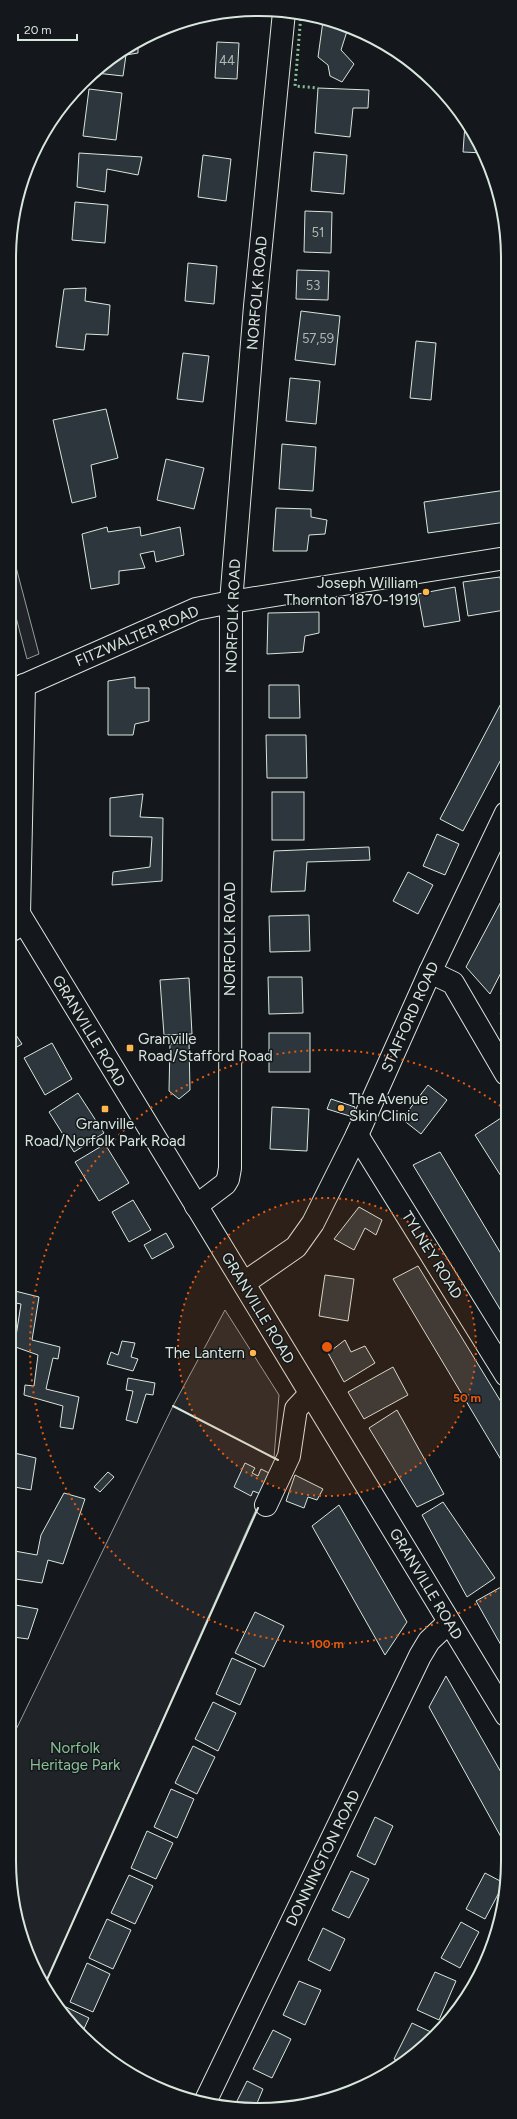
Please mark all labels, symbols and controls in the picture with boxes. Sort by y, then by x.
scale bar [18,16,77,42]
text: 20 m [24,23,52,37]
house number: 44 [219,53,235,68]
house number: 51 [312,225,324,240]
street label: NORFOLK ROAD [243,235,271,351]
house number: 53 [306,278,320,293]
house number: 57,59 [302,331,334,346]
street label: NORFOLK ROAD [222,558,244,674]
place label: Joseph William Thornton 1870-1919 [284,574,418,609]
marker: Joseph William Thornton 1870-1919 [421,587,431,597]
street label: FITZWALTER ROAD [72,602,202,670]
street label: NORFOLK ROAD [221,882,239,996]
street label: STAFFORD ROAD [377,959,443,1075]
street label: GRANVILLE ROAD [49,972,129,1090]
place label: Granville Road/Stafford Road [138,1030,273,1065]
marker: Granville Road/Stafford Road [125,1043,135,1053]
place label: The Avenue Skin Clinic [349,1090,428,1125]
marker: The Avenue Skin Clinic [336,1103,346,1113]
marker: Granville Road/Norfolk Park Road [100,1104,110,1114]
place label: Granville Road/Norfolk Park Road [25,1115,185,1150]
street label: TYLNEY ROAD [398,1208,466,1302]
street label: GRANVILLE ROAD [218,1249,298,1367]
centre of rings [320,1340,334,1354]
place label: The Lantern [165,1344,245,1362]
marker: The Lantern [248,1348,258,1358]
text: 50 m [453,1391,481,1405]
street label: GRANVILLE ROAD [386,1525,466,1643]
text: 100 m [310,1637,344,1651]
park label: Norfolk Heritage Park [30,1739,121,1774]
street label: DONNINGTON ROAD [282,1787,364,1929]

